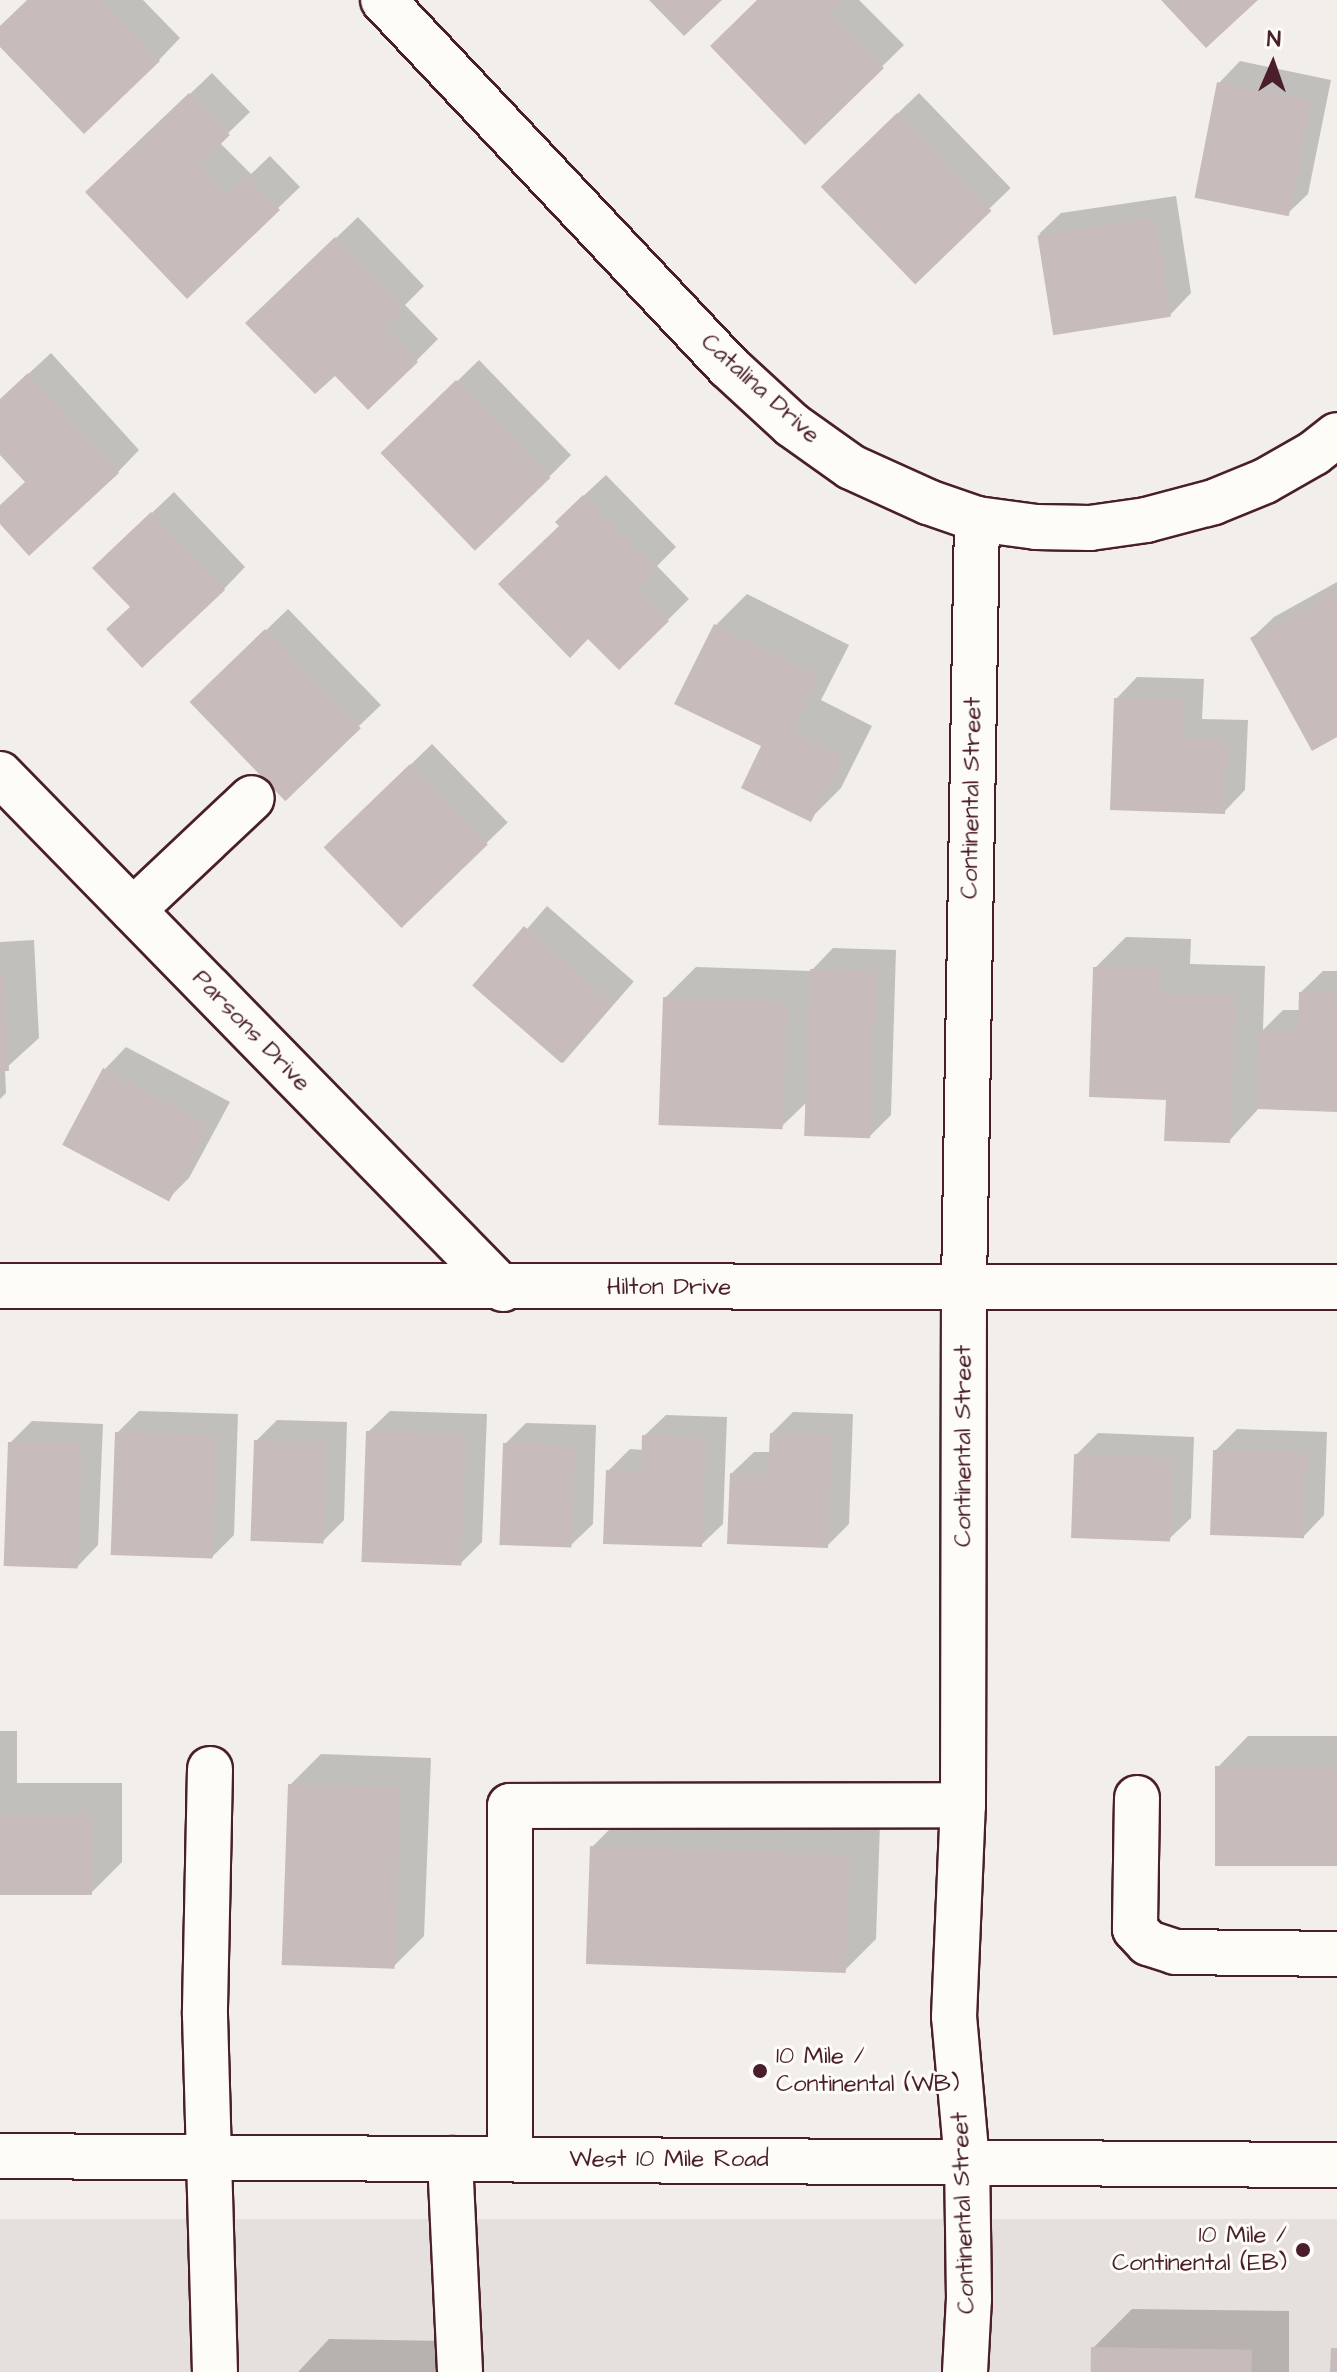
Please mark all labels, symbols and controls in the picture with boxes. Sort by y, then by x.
north arrow [1233,24,1313,104]
text: N [1266,24,1281,55]
street label: Catalina Drive [695,328,825,450]
street label: Continental Street [956,697,988,899]
street label: Parsons Drive [186,964,316,1098]
street label: Hilton Drive [607,1274,731,1302]
street label: Continental Street [950,1345,978,1547]
place label: 10 Mile / Continental (WB) [776,2043,959,2099]
marker: 10 Mile / Continental (WB) [751,2062,769,2080]
street label: Continental Street [946,2111,982,2315]
street label: West 10 Mile Road [569,2146,769,2174]
place label: 10 Mile / Continental (EB) [1112,2222,1287,2278]
marker: 10 Mile / Continental (EB) [1294,2241,1312,2259]

